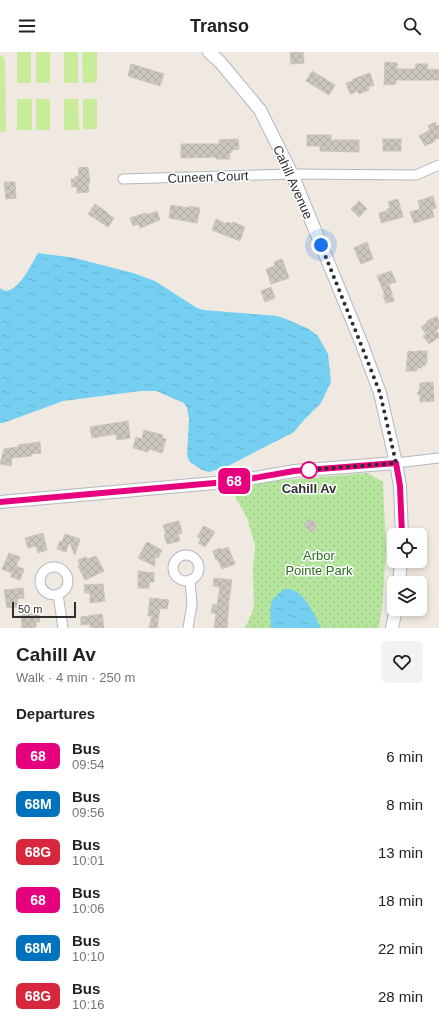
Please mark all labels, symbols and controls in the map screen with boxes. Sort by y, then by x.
icon: menu [16,15,38,37]
icon: search [401,15,423,37]
text: Transo [190,16,249,36]
street label: Cahill Avenue [270,143,316,221]
street label: Cuneen Court [167,168,249,186]
your location [311,235,331,255]
marker: Cahill Av [300,461,318,479]
line badge: 68 [216,468,252,494]
text: 68 [226,473,242,489]
place label: Cahill Av [282,481,337,496]
map controls [387,528,427,616]
button: locate [387,528,427,568]
park label: Arbor Pointe Park [285,548,353,578]
button: layers [387,576,427,616]
scale bar [12,600,76,619]
text: 50 m [18,603,42,615]
button: heart [381,641,423,683]
text: Cahill Av [16,644,96,665]
text: Walk · 4 min · 250 m [16,670,135,685]
text: Departures [16,705,95,722]
text: Bus [72,740,100,757]
text: 68 [30,748,46,764]
text: 6 min [386,748,423,765]
text: 09:54 [72,757,105,772]
text: Bus [72,788,100,805]
text: 68M [24,796,52,812]
text: 8 min [386,796,423,813]
text: 09:56 [72,805,105,820]
text: Bus [72,836,100,853]
text: 68G [25,844,51,860]
text: 13 min [378,844,423,861]
text: 10:01 [72,853,105,868]
text: Bus [72,884,100,901]
text: 68 [30,892,46,908]
text: 18 min [378,892,423,909]
text: 10:06 [72,901,105,916]
text: Bus [72,932,100,949]
text: 68M [24,940,52,956]
text: 22 min [378,940,423,957]
text: 10:10 [72,949,105,964]
text: Bus [72,980,100,997]
text: 68G [25,988,51,1004]
text: 28 min [378,988,423,1005]
text: 10:16 [72,997,105,1012]

